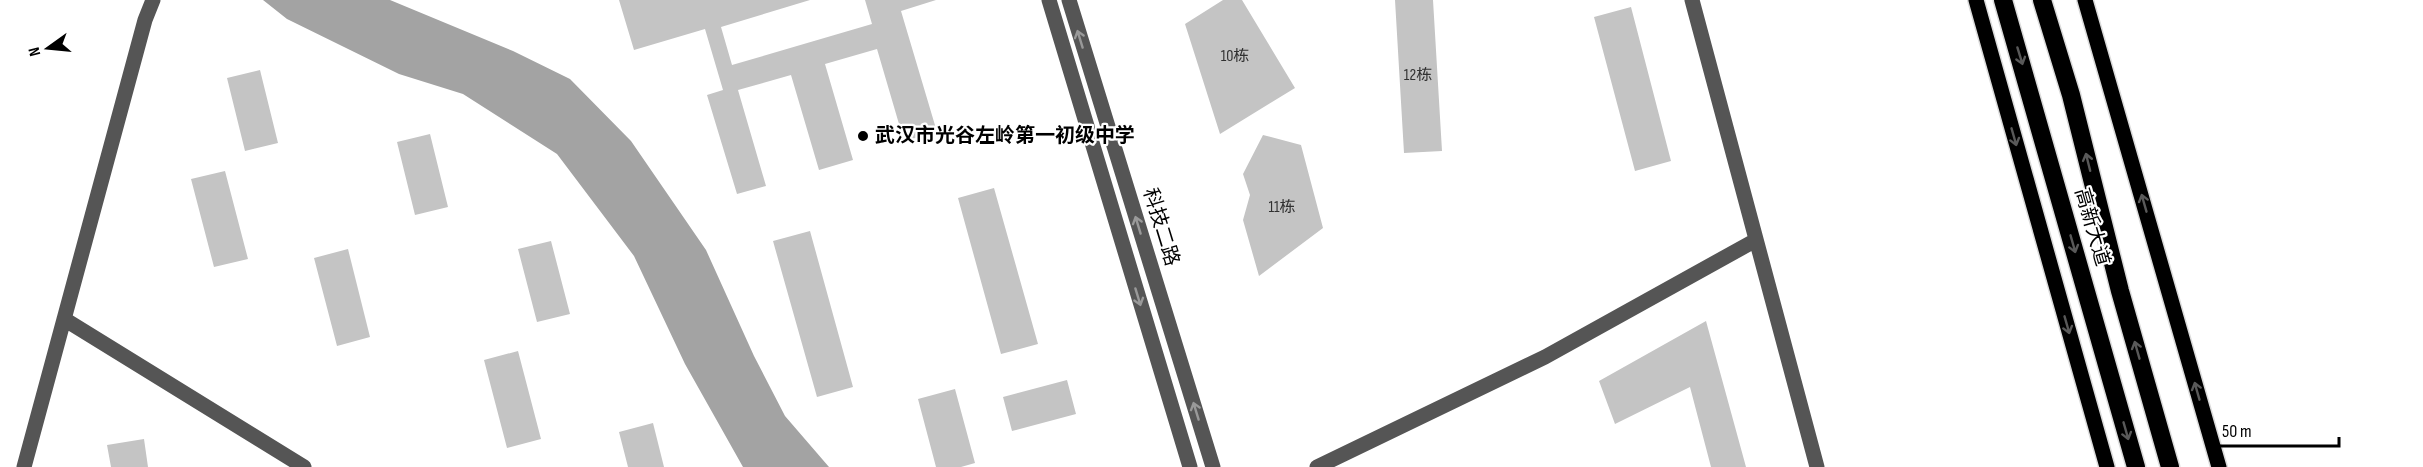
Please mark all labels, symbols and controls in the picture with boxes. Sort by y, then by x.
north arrow [18,18,78,78]
one-way arrow [1074,30,1085,49]
text: N [25,45,45,58]
one-way arrow [2015,46,2026,65]
house number: 10栋 [1221,47,1249,66]
house number: 12栋 [1404,66,1432,85]
place label: 武汉市光谷左岭第一初级中学 [875,124,1135,148]
one-way arrow [2009,127,2021,146]
marker: 武汉市光谷左岭第一初级中学 [856,129,870,143]
one-way arrow [2081,152,2093,171]
street label: 科技二路 [1138,185,1184,269]
street label: 高新大道 [2069,185,2115,269]
one-way arrow [2137,194,2149,213]
house number: 11栋 [1268,198,1296,217]
one-way arrow [1132,216,1143,235]
one-way arrow [2067,234,2079,253]
one-way arrow [1133,288,1144,307]
one-way arrow [2062,315,2073,334]
one-way arrow [2131,341,2142,360]
one-way arrow [2191,381,2202,400]
one-way arrow [1190,402,1201,421]
scale bar [2213,410,2339,448]
one-way arrow [2121,421,2132,440]
text: 50 m [2222,421,2252,442]

